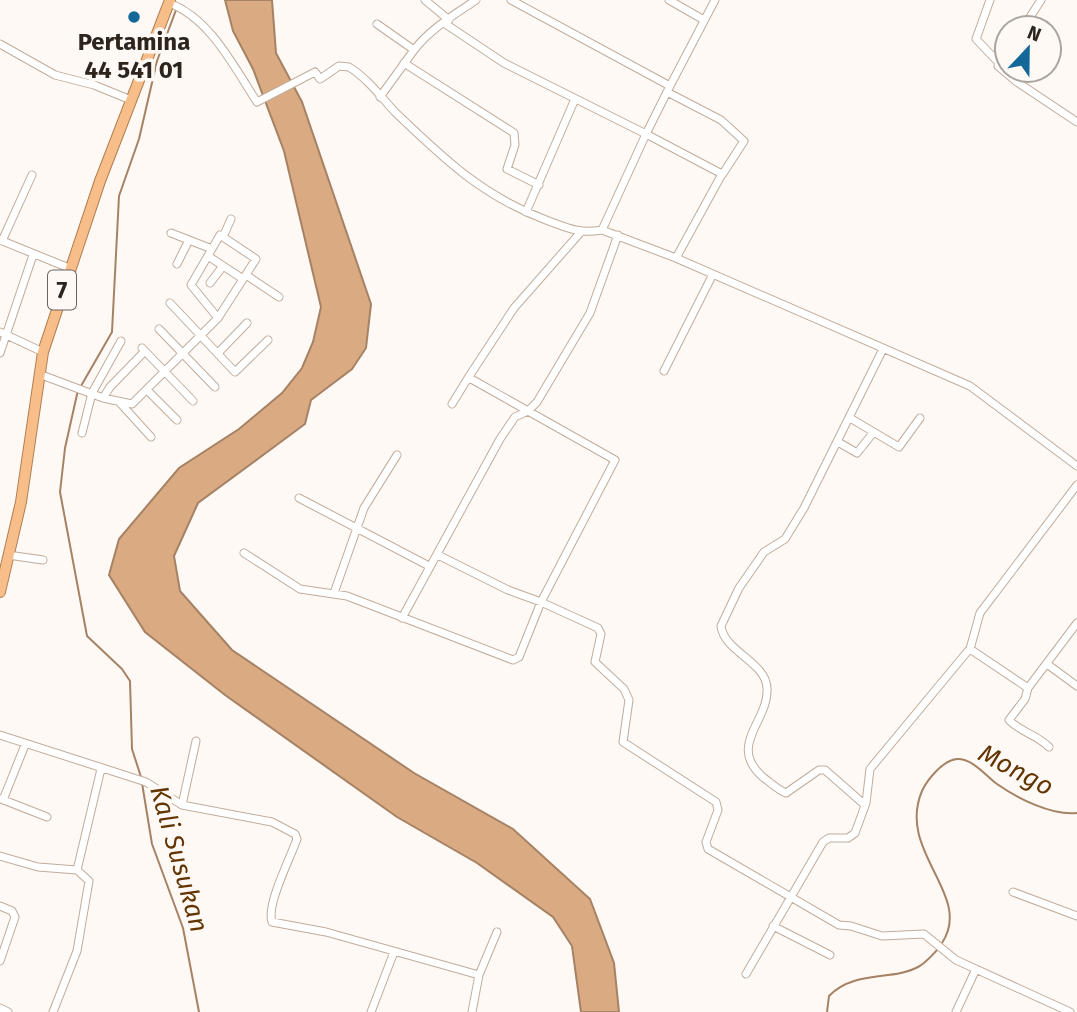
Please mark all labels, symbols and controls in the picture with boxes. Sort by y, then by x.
marker: Pertamina 44 541 01 [126,9,142,25]
north arrow [993,14,1063,84]
text: N [1024,21,1044,47]
place label: Pertamina 44 541 01 [78,28,190,84]
road number: 7 [48,270,76,310]
water label: Mongo [973,737,1059,803]
water label: Kali Susukan [143,782,215,936]

